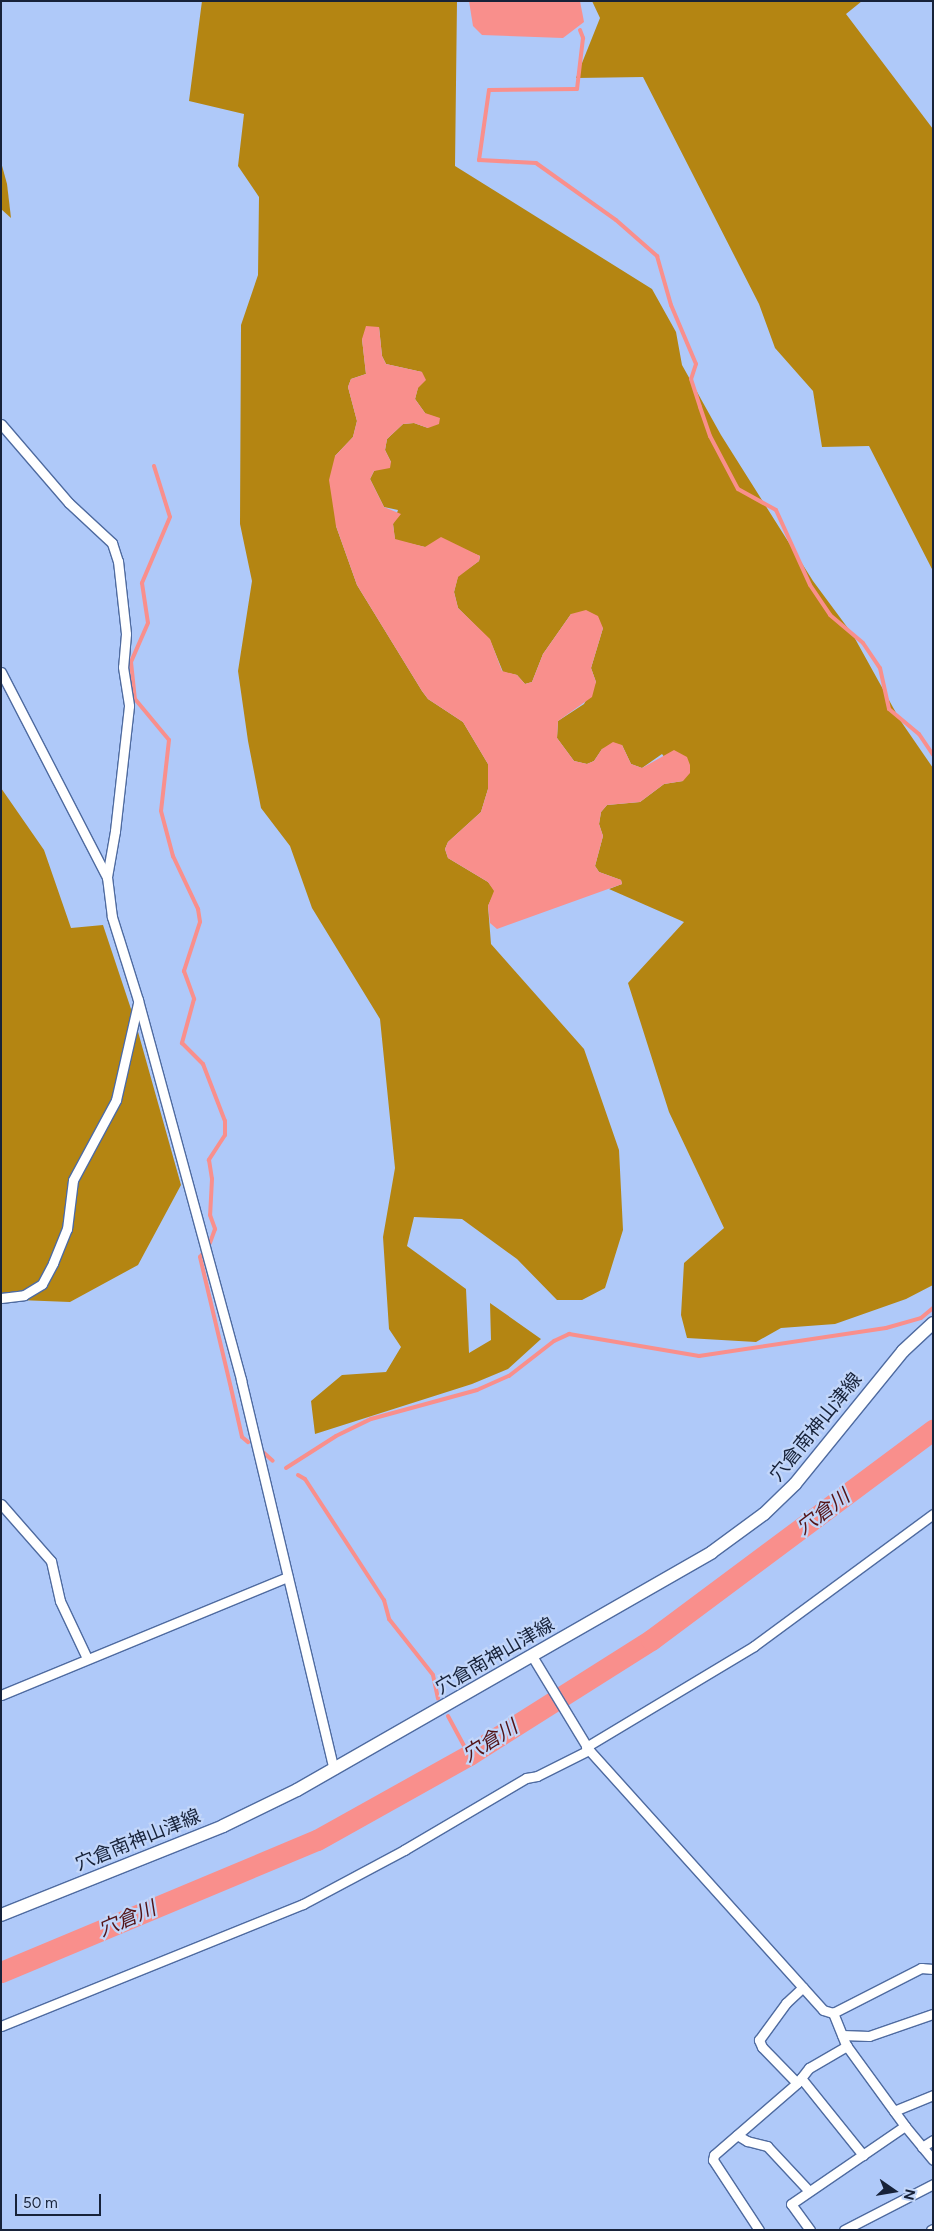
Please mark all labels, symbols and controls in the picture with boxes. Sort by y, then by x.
street label: 穴倉南神山津線 [765,1368,867,1486]
water label: 穴倉川 [792,1484,854,1540]
street label: 穴倉南神山津線 [432,1613,558,1699]
water label: 穴倉川 [458,1715,522,1767]
street label: 穴倉南神山津線 [72,1805,204,1875]
water label: 穴倉川 [95,1896,159,1942]
north arrow [869,2166,919,2216]
scale bar [18,2184,104,2216]
text: N [900,2187,919,2202]
text: 50 m [23,2194,58,2212]

